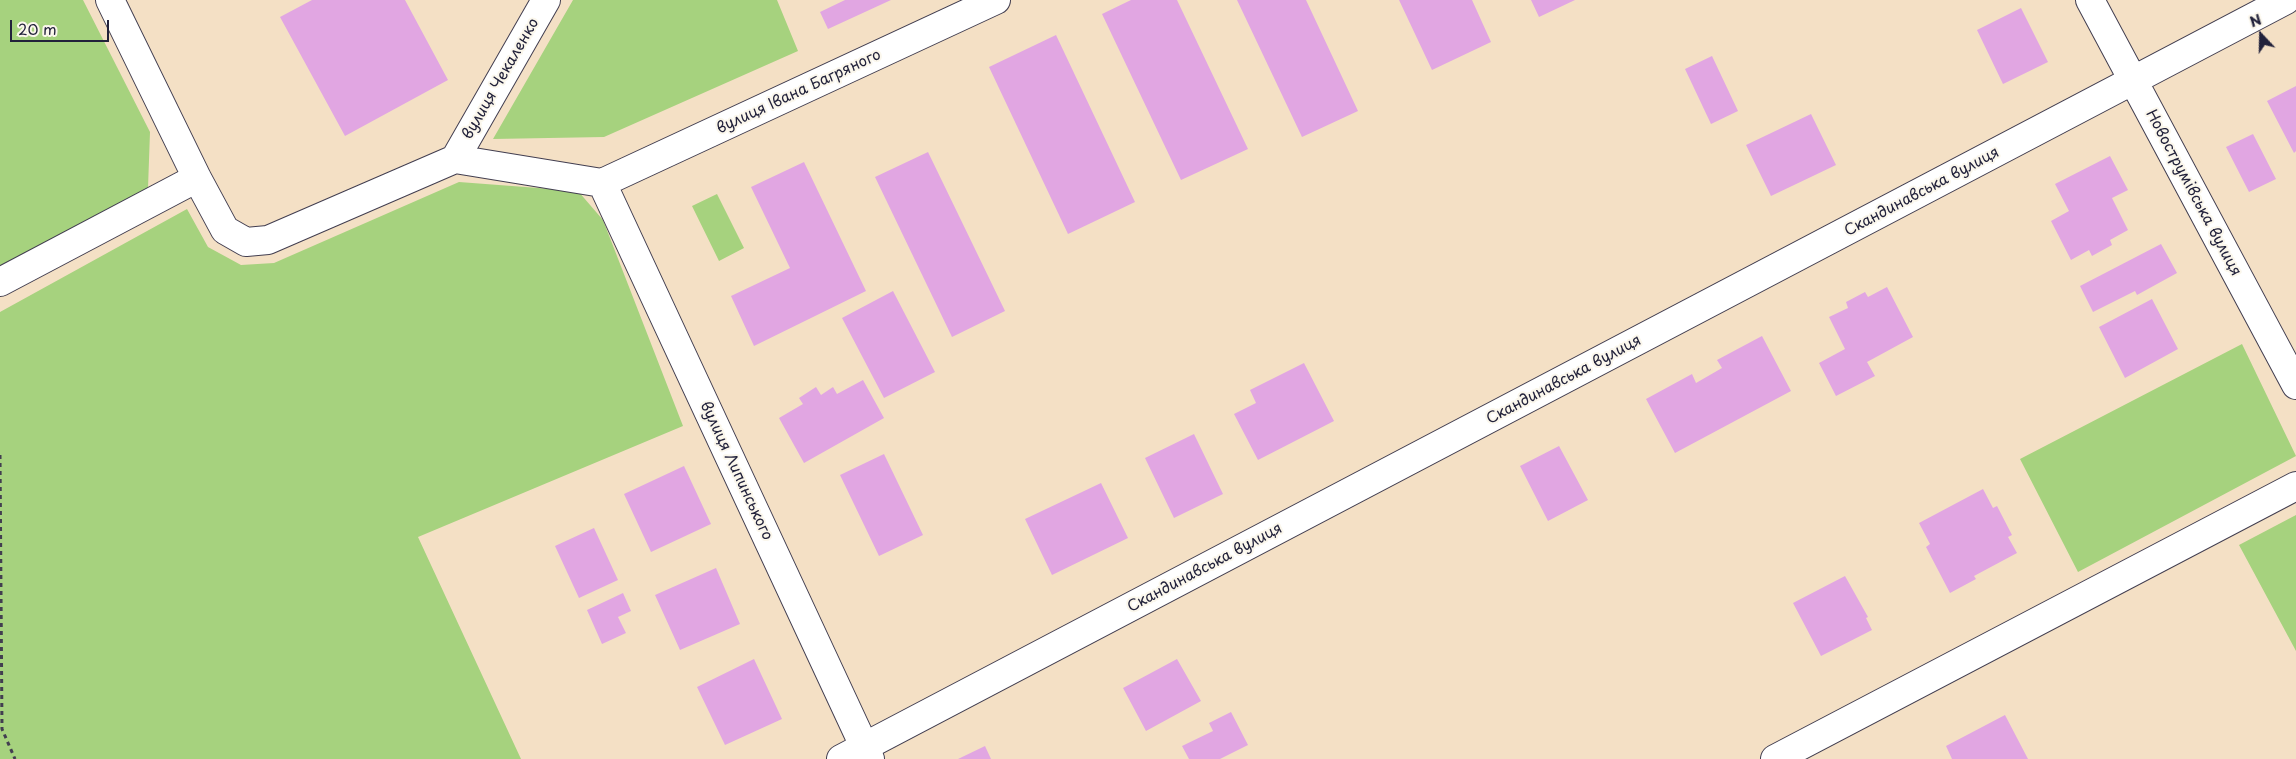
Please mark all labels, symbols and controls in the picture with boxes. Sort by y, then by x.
text: N [2247,9,2264,32]
scale bar [12,10,111,42]
north arrow [2236,10,2286,60]
street label: вулиця Чекаленко [459,15,543,143]
text: 20 m [18,17,57,40]
street label: вулиця Івана Багряного [714,46,884,138]
street label: Новострумівська вулиця [2141,107,2245,279]
street label: Скандинавська вулиця [1842,144,2002,240]
street label: Скандинавська вулиця [1484,332,1644,428]
street label: вулиця Липинського [696,399,776,543]
street label: Скандинавська вулиця [1125,520,1285,616]

